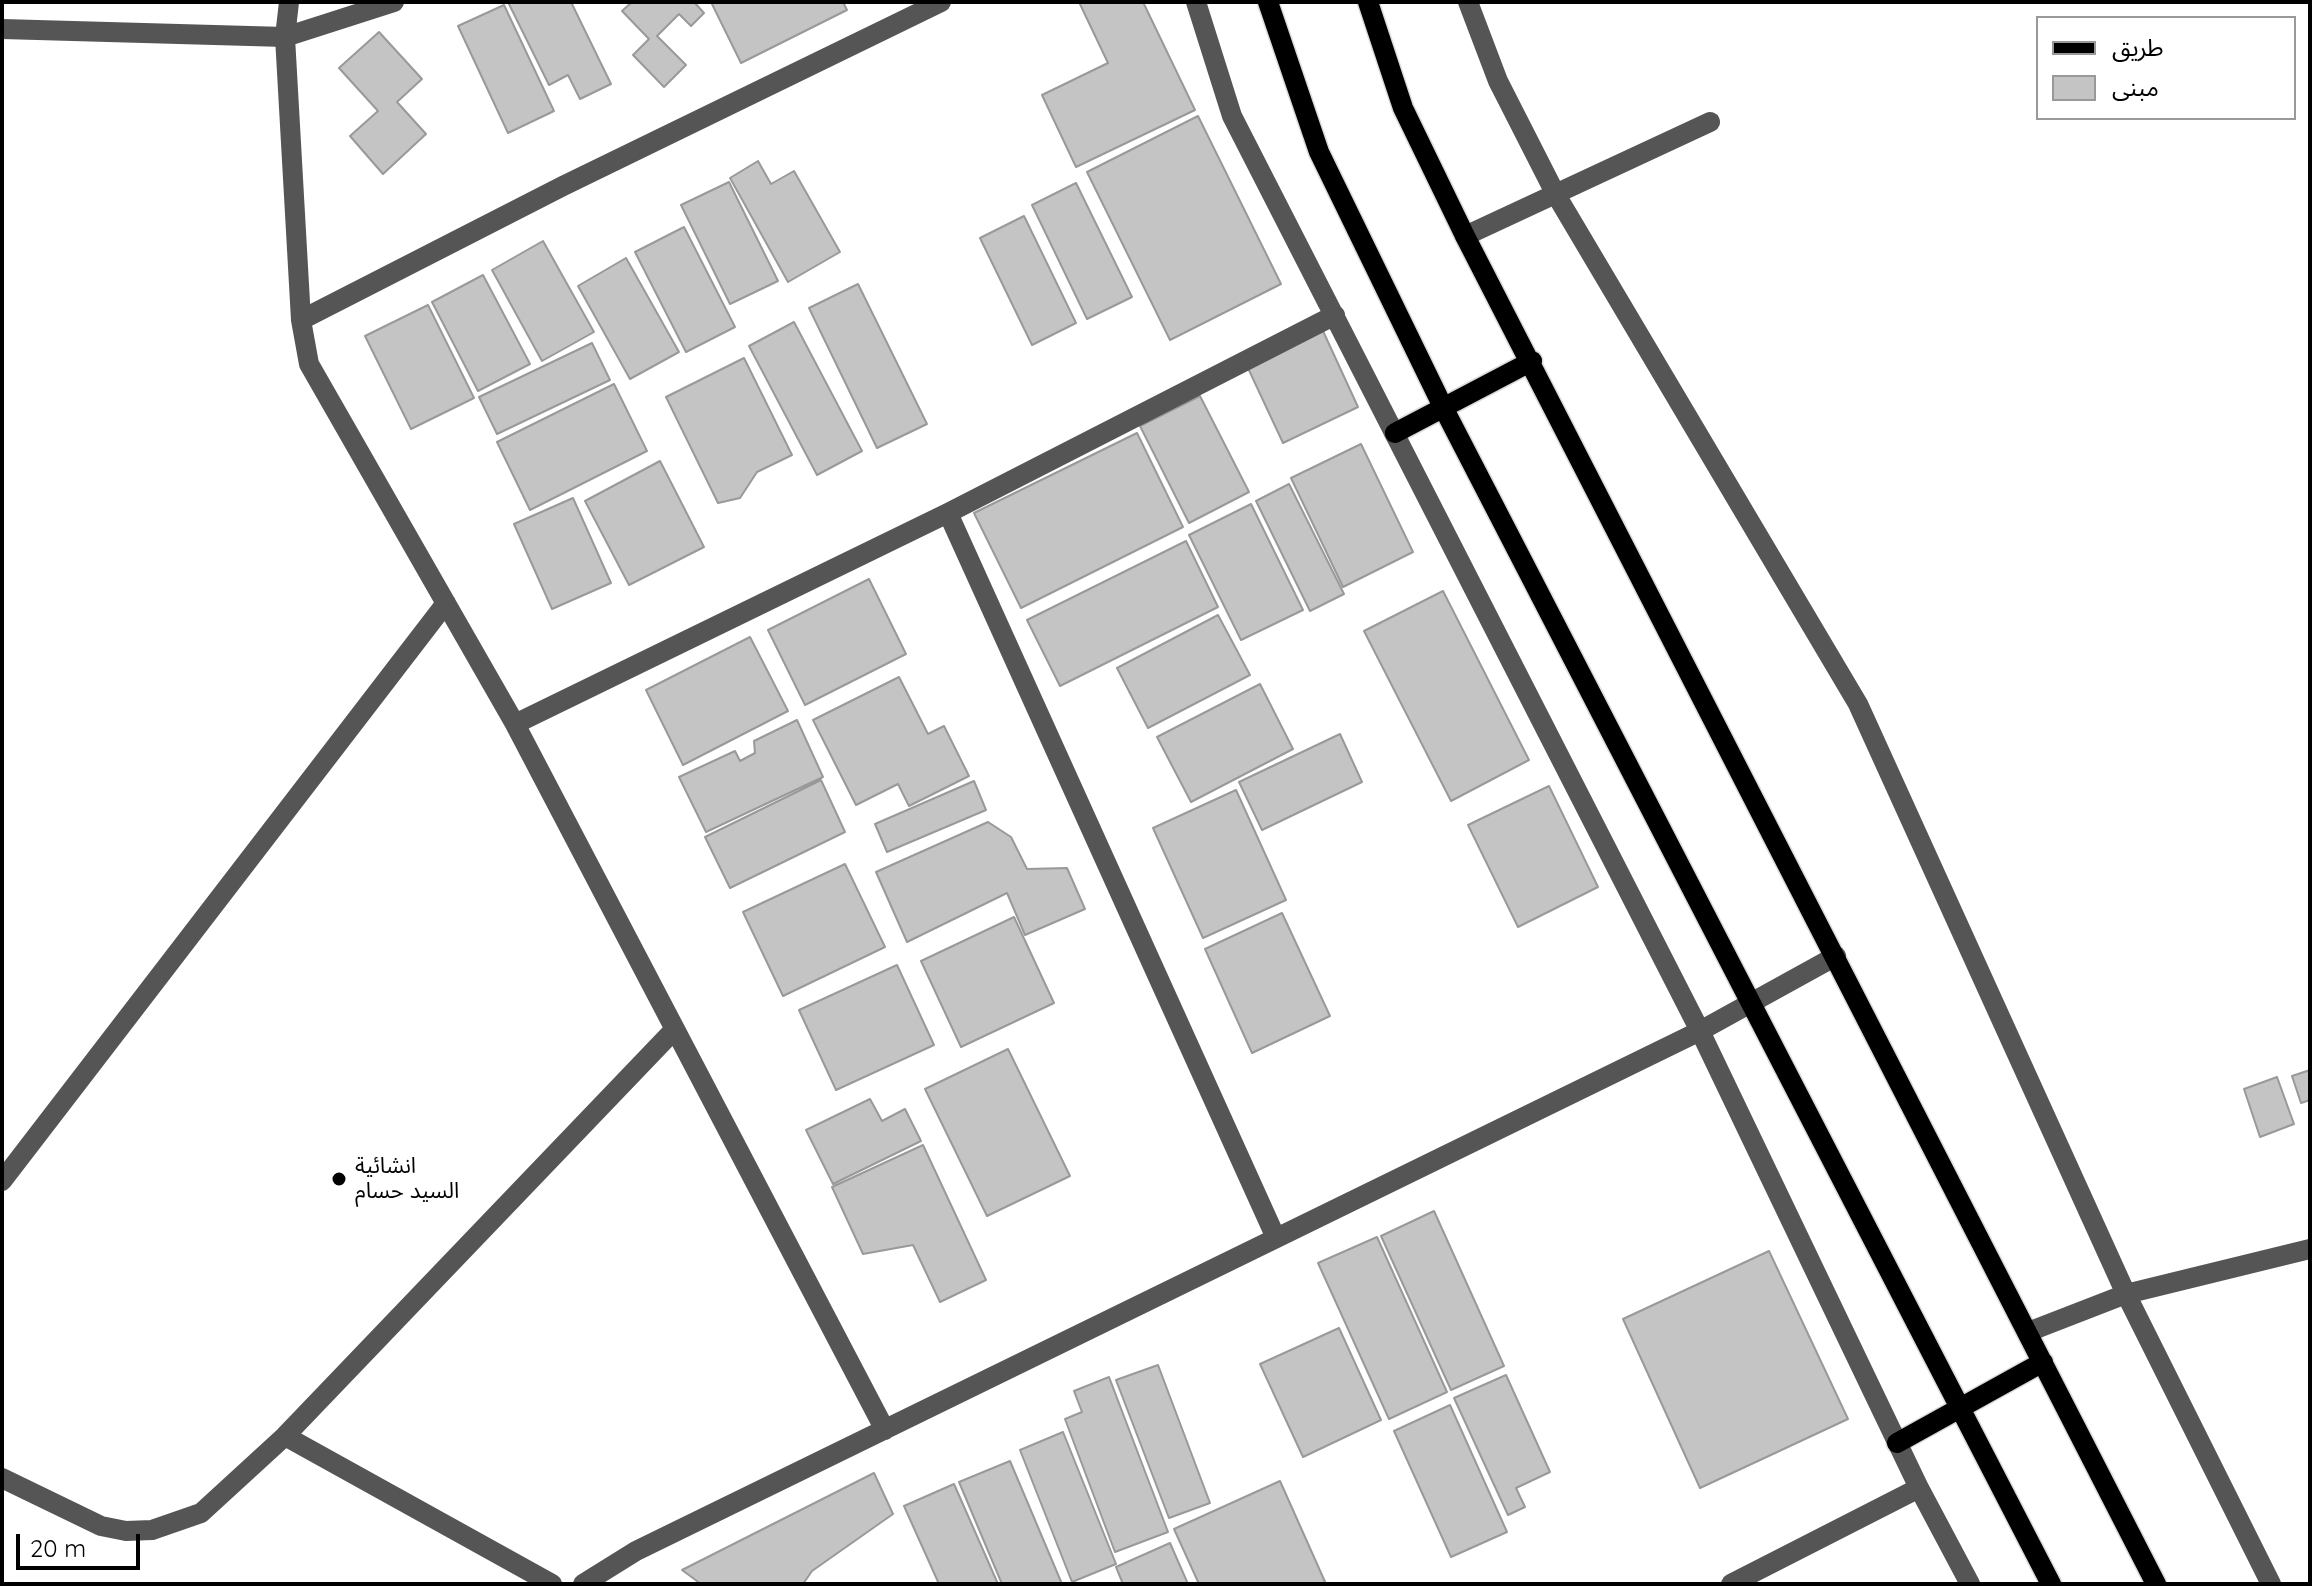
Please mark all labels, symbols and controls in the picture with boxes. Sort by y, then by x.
legend [2036,16,2296,120]
text: طريق [2112,32,2164,62]
text: مبنى [2112,72,2159,102]
place label: انشائية السيد حسام [355,1153,459,1204]
marker: انشائية السيد حسام [330,1170,348,1188]
scale bar [20,1518,144,1568]
text: 20 m [30,1533,86,1563]

